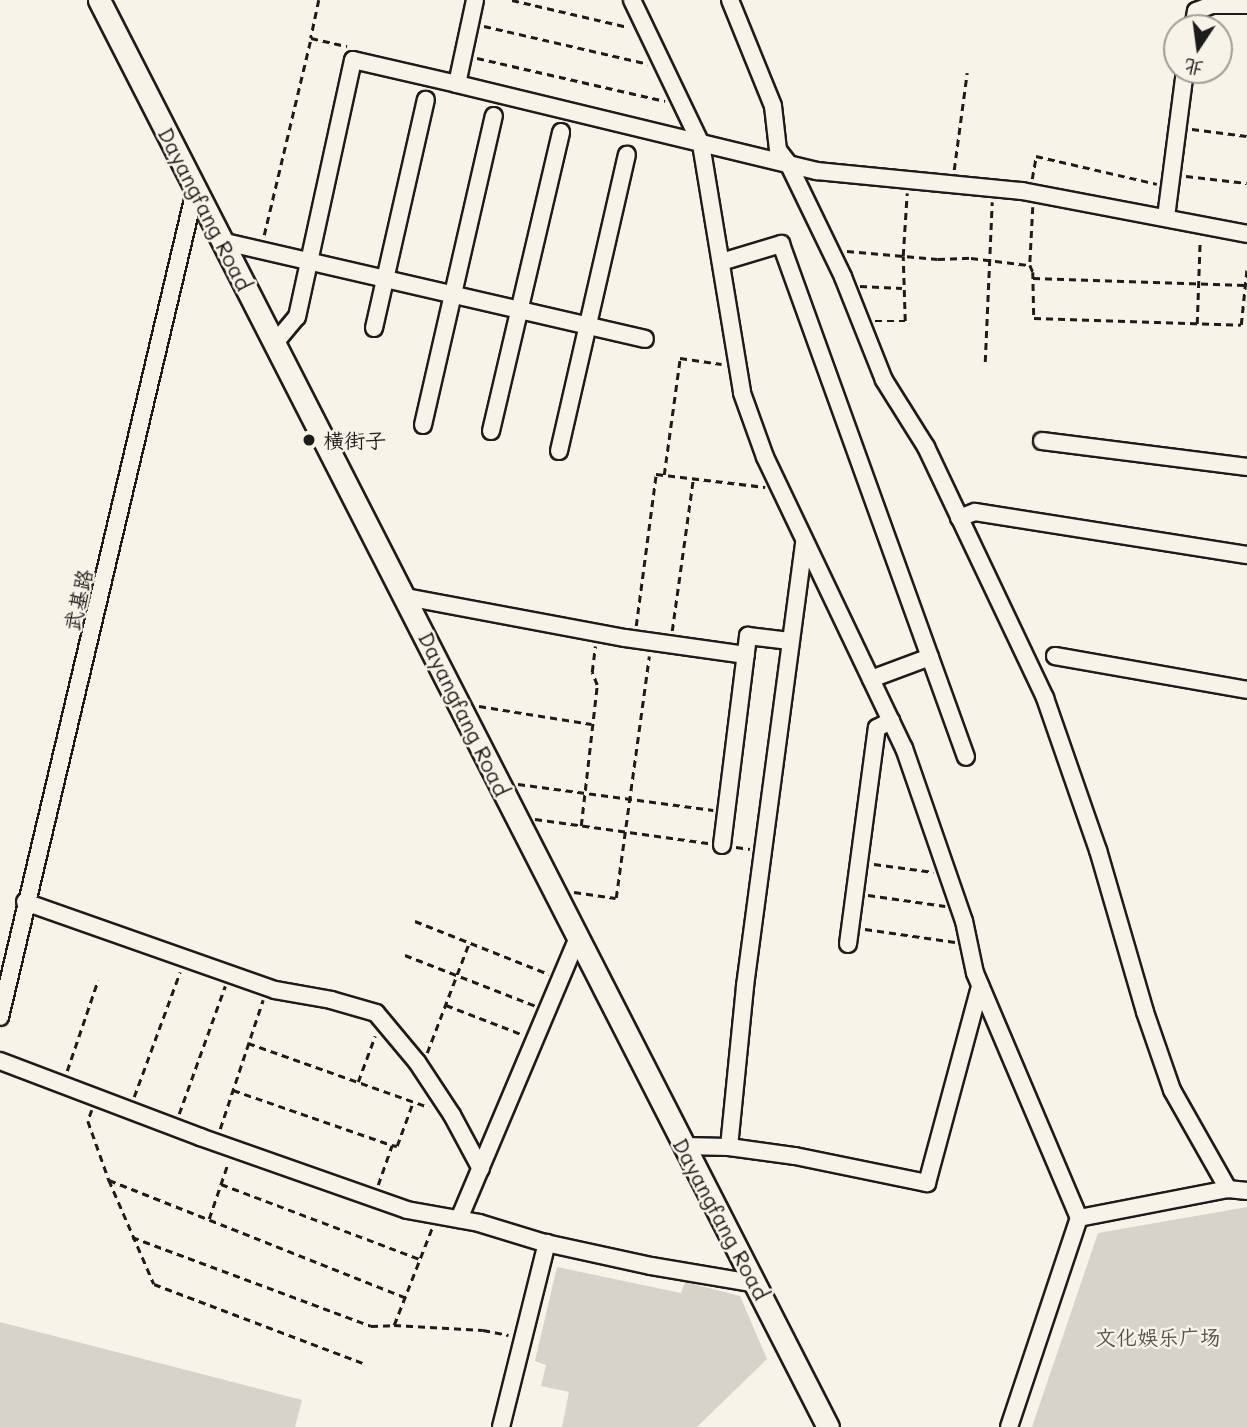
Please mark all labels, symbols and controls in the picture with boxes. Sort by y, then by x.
north arrow [1163,14,1233,84]
text: 北 [1182,54,1206,82]
street label: Dayangfang Road [153,123,257,295]
place label: 横街子 [323,427,386,453]
marker: 横街子 [301,432,317,448]
street label: 武基路 [59,566,97,634]
street label: Dayangfang Road [413,628,515,800]
street label: Dayangfang Road [668,1134,774,1304]
park label: 文化娱乐广场 [1095,1324,1221,1350]

